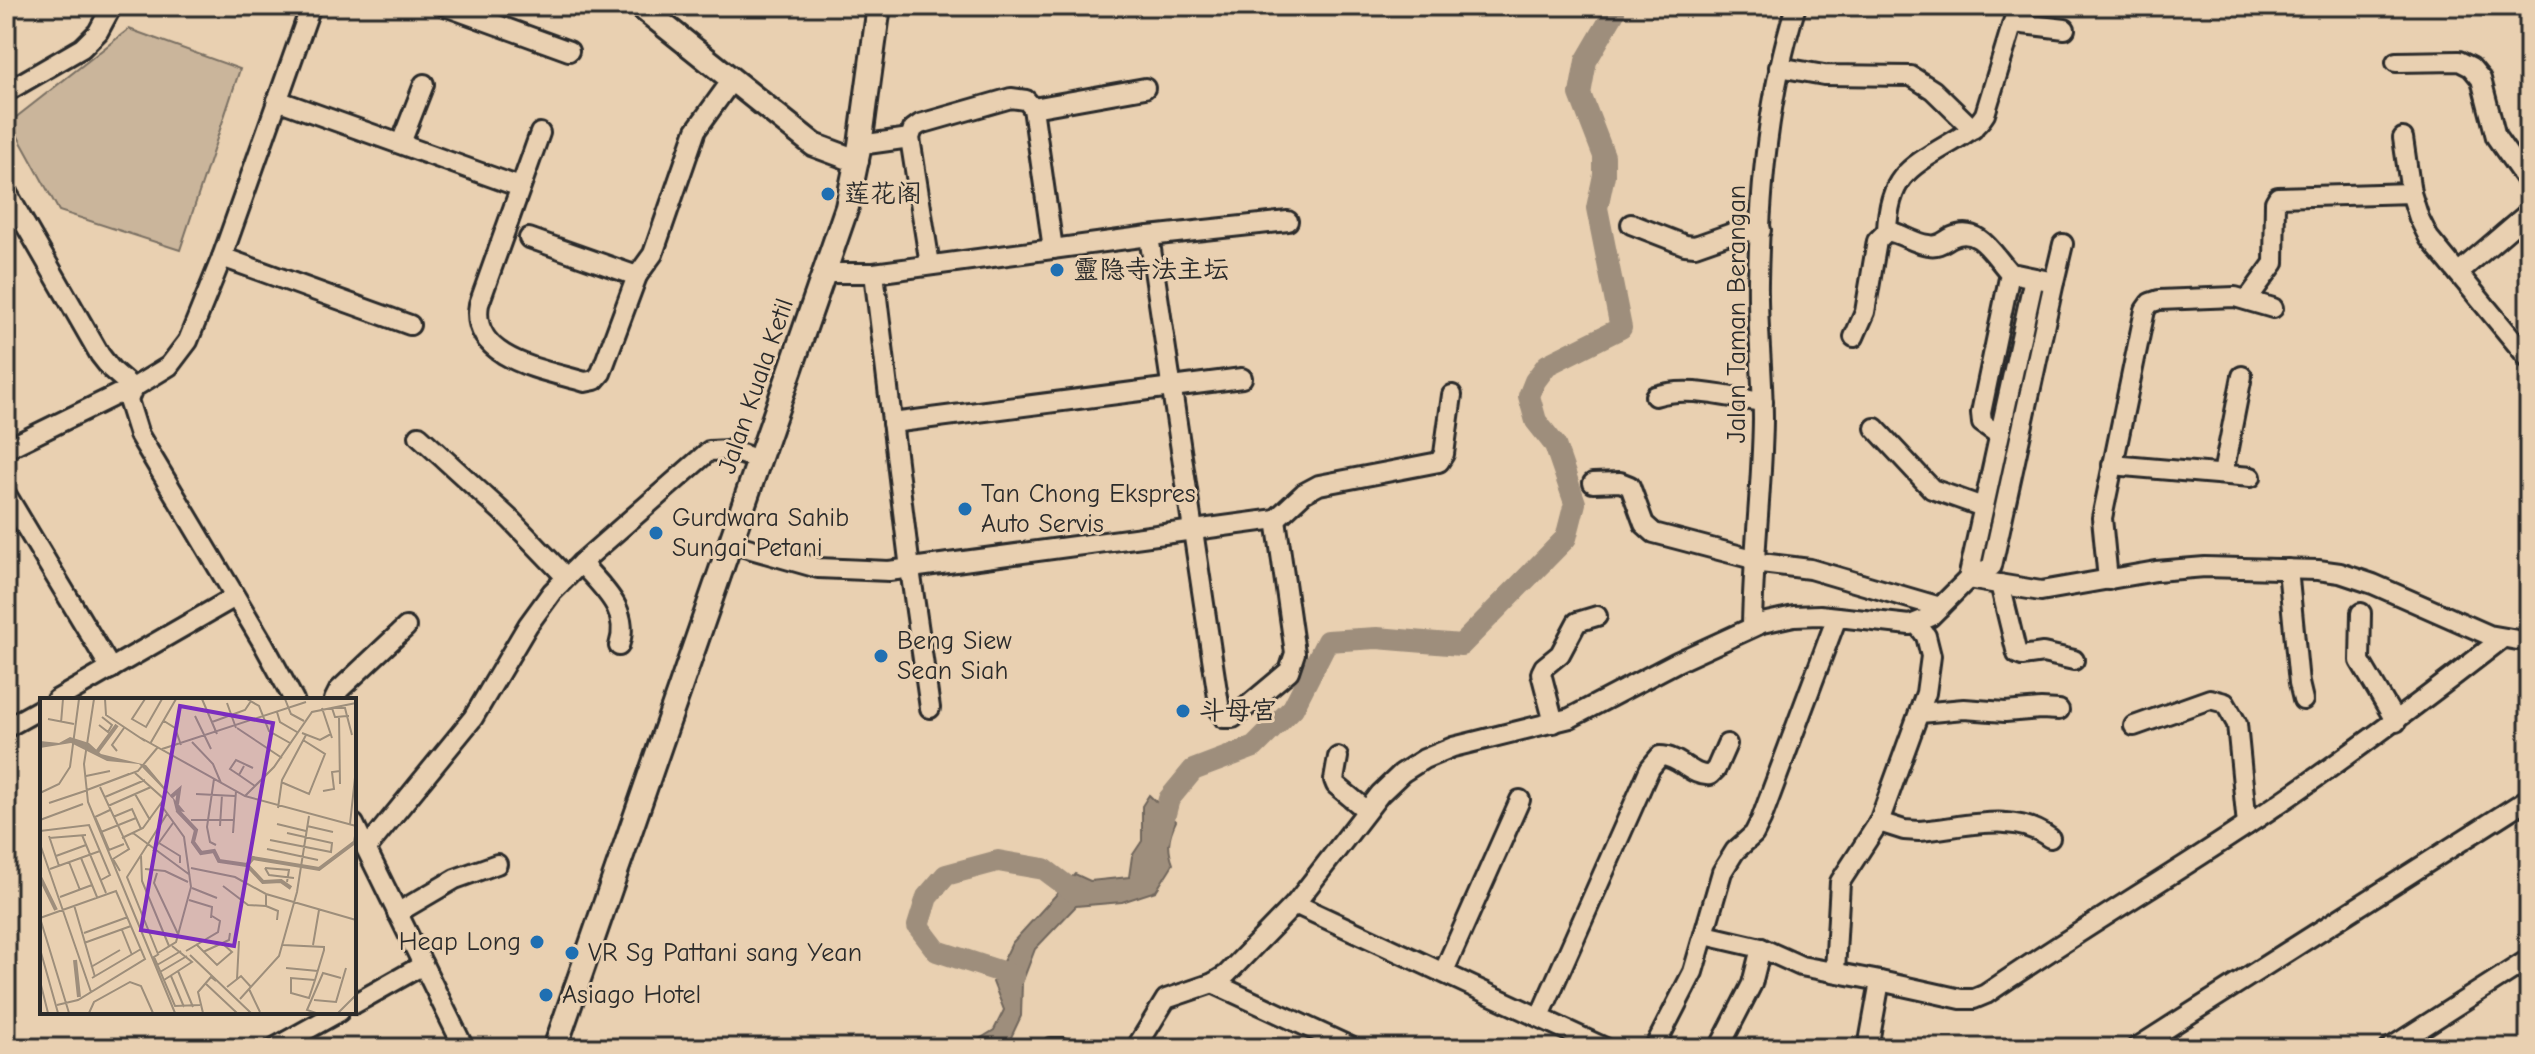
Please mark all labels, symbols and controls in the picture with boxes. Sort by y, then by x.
place label: 莲花阁 [844,179,922,209]
marker: 莲花阁 [819,185,837,203]
street label: Jalan Taman Berangan [1722,185,1752,443]
place label: 靈隐寺法主坛 [1073,255,1229,285]
marker: 靈隐寺法主坛 [1048,261,1066,279]
street label: Jalan Kuala Ketil [712,295,800,477]
place label: Tan Chong Ekspres Auto Servis [981,479,1196,539]
marker: Tan Chong Ekspres Auto Servis [956,500,974,518]
place label: Gurdwara Sahib Sungai Petani [672,503,849,563]
marker: Gurdwara Sahib Sungai Petani [647,524,665,542]
place label: Beng Siew Sean Siah [897,626,1012,686]
marker: Beng Siew Sean Siah [872,647,890,665]
place label: 斗母宫 [1199,696,1277,726]
inset map [40,698,356,1014]
marker: 斗母宫 [1174,702,1192,720]
place label: Heap Long [399,927,521,957]
marker: Heap Long [528,933,546,951]
place label: VR Sg Pattani sang Yean [588,938,862,968]
marker: VR Sg Pattani sang Yean [563,944,581,962]
place label: Asiago Hotel [562,980,701,1010]
marker: Asiago Hotel [537,986,555,1004]

